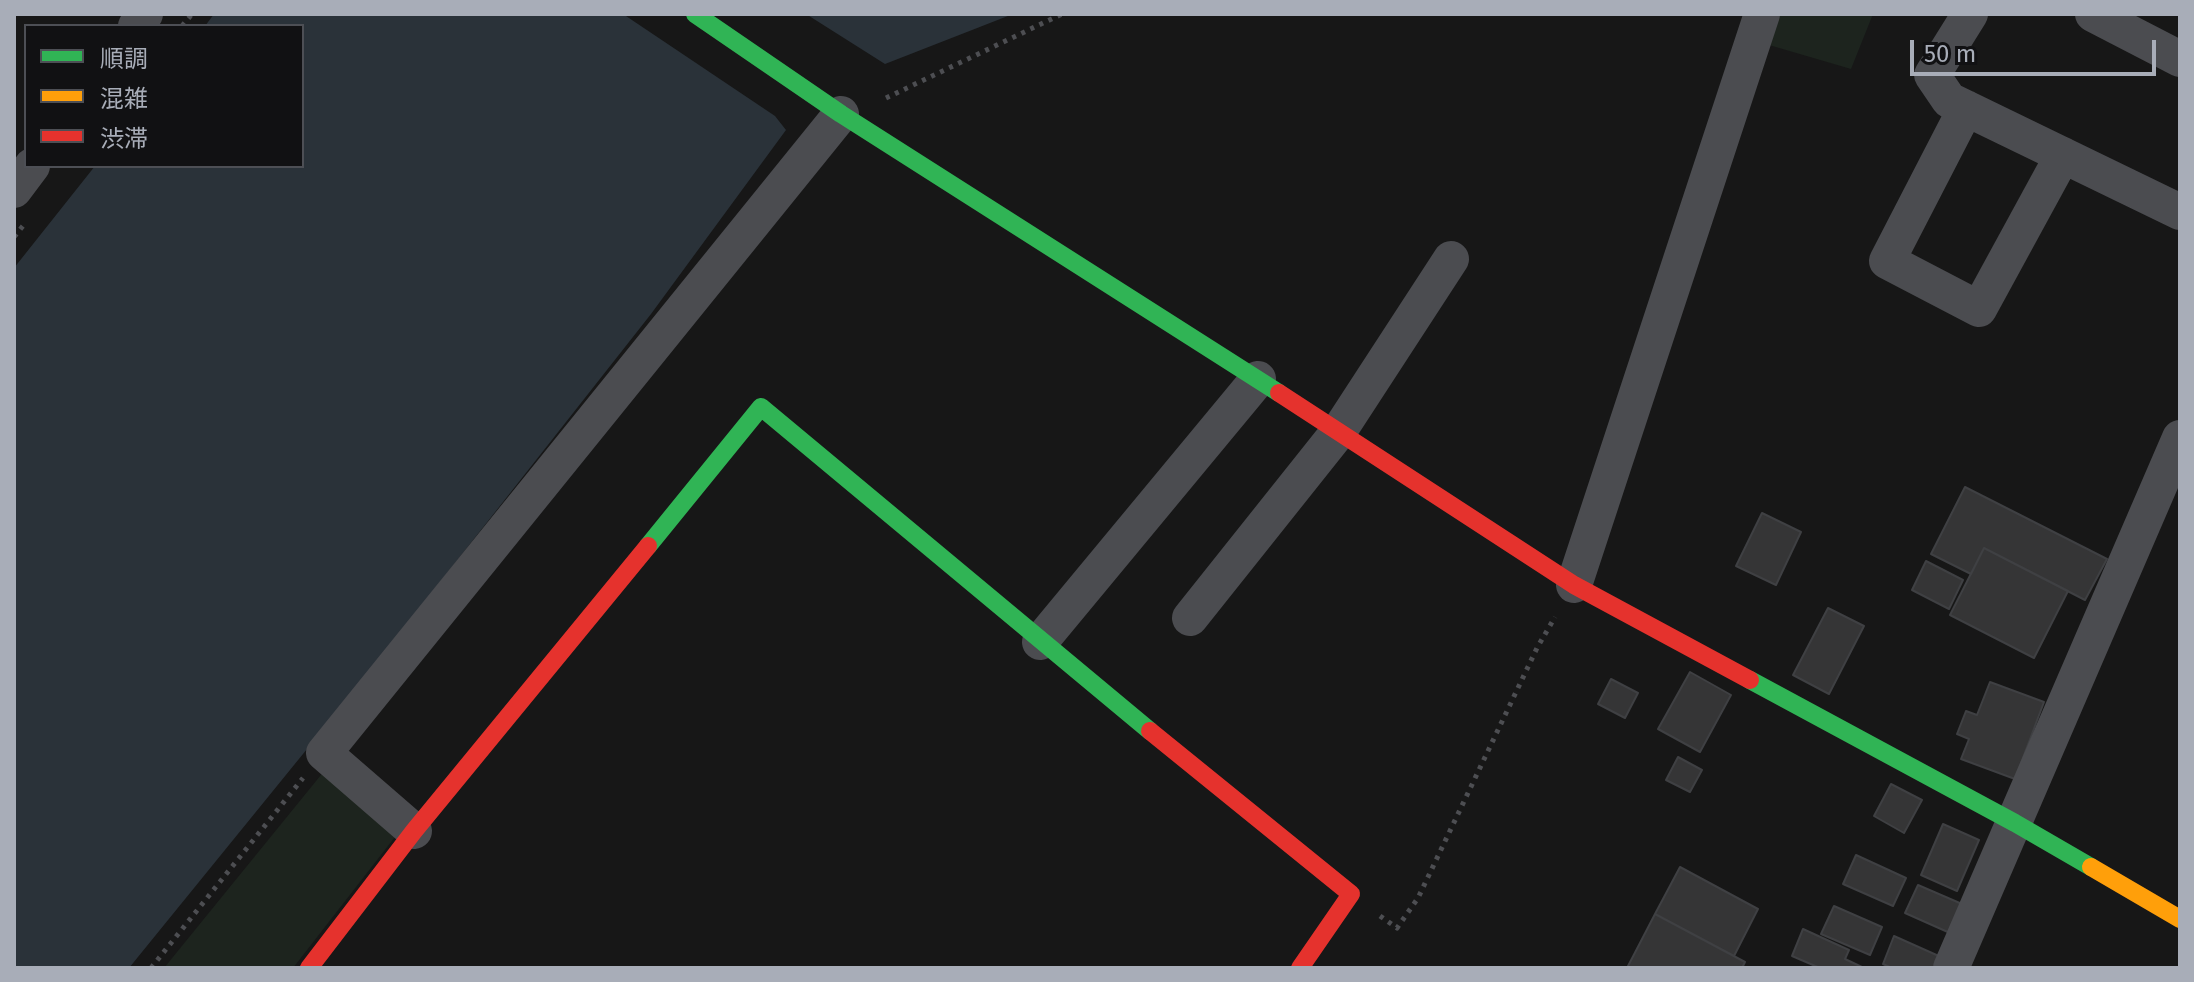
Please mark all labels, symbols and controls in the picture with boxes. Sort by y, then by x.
legend [24,24,304,168]
scale bar [1914,24,2160,74]
text: 50 m [1924,40,1976,68]
text: 順調 [100,45,148,73]
text: 混雑 [100,85,148,113]
text: 渋滞 [100,125,148,153]

